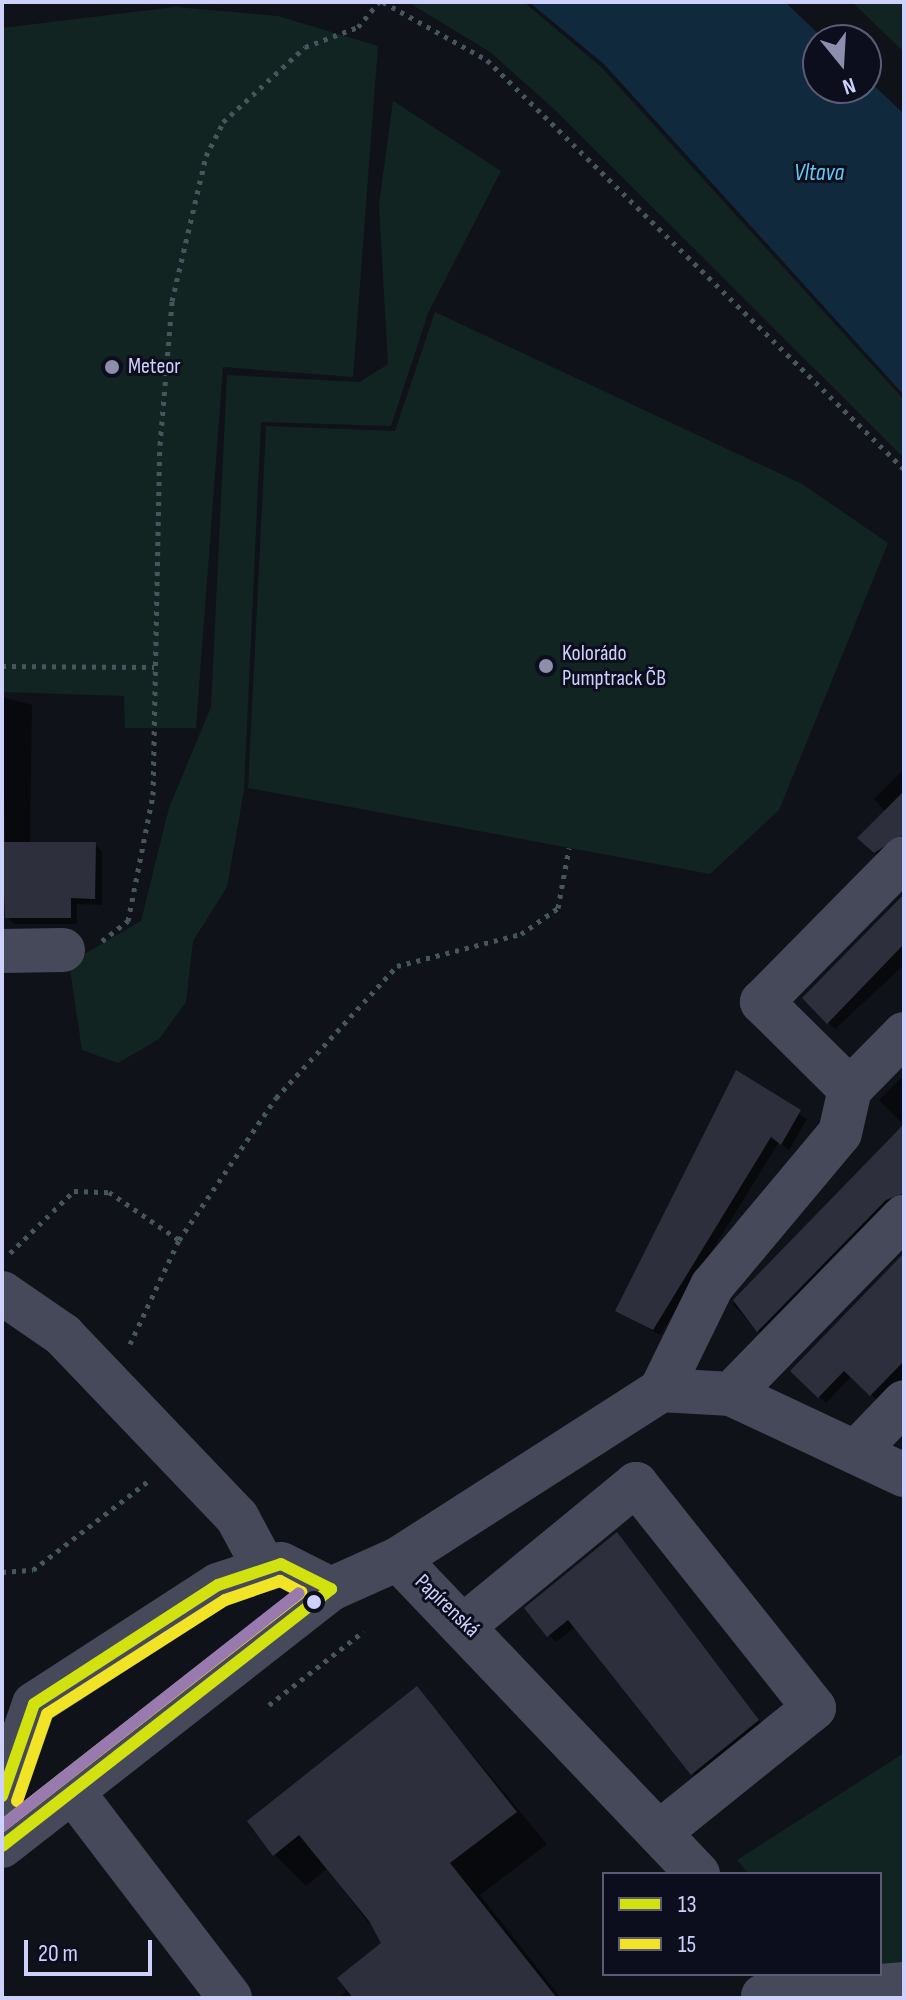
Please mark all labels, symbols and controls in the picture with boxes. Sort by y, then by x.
north arrow [802,24,882,104]
text: N [839,71,859,100]
water label: Vltava [794,159,844,187]
place label: Meteor [128,354,181,380]
marker: Meteor [103,358,121,376]
place label: Kolorádo Pumptrack ČB [562,640,666,692]
marker: Kolorádo Pumptrack ČB [537,657,555,675]
street label: Papírenská [409,1569,485,1643]
unlabelled marker [306,1594,322,1610]
legend [602,1872,882,1976]
text: 13 [678,1890,696,1919]
scale bar [28,1924,156,1974]
text: 15 [678,1930,696,1959]
text: 20 m [38,1939,78,1968]

